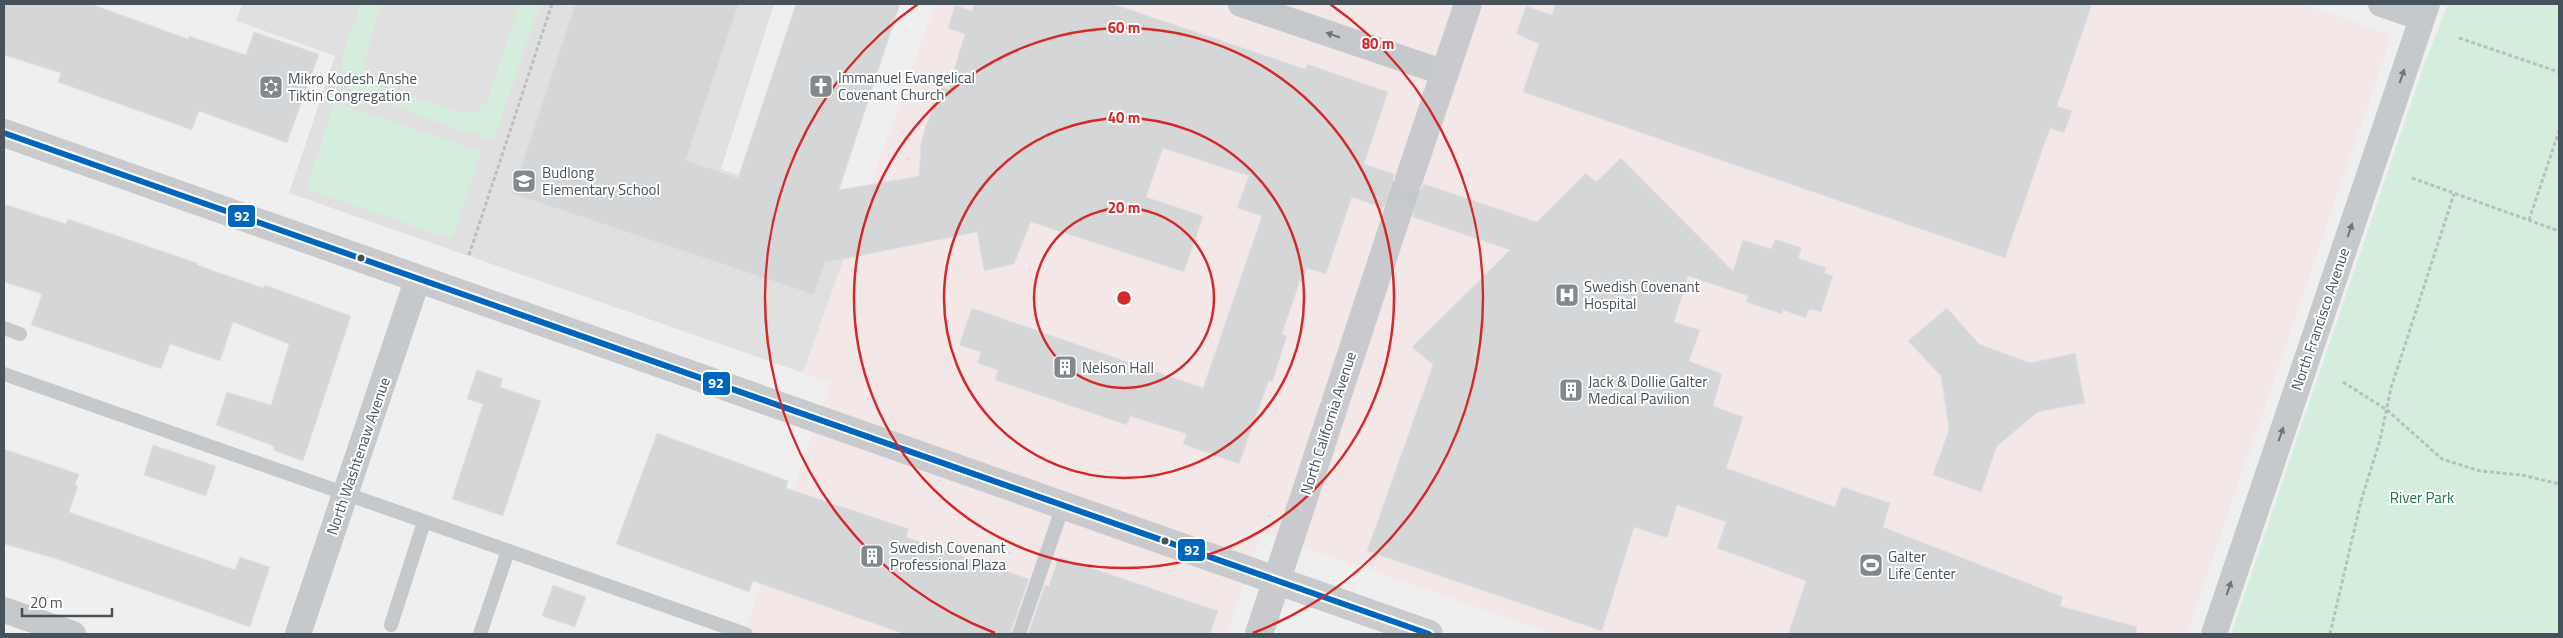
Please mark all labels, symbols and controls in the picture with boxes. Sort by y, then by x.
text: 60 m [1108,16,1140,39]
one-way arrow [1325,30,1340,38]
text: 80 m [1362,32,1394,55]
place label: Immanuel Evangelical Covenant Church [838,66,975,106]
place label: Mikro Kodesh Anshe Tiktin Congregation [288,67,417,107]
one-way arrow [2399,69,2406,84]
church icon: Immanuel Evangelical Covenant Church [808,73,834,99]
synagogue icon: Mikro Kodesh Anshe Tiktin Congregation [258,74,284,100]
text: 40 m [1108,106,1140,129]
place label: Budlong Elementary School [542,161,660,201]
school or university icon: Budlong Elementary School [511,168,537,194]
text: 20 m [1108,196,1140,219]
line badge: 92 [227,204,256,228]
text: 92 [234,205,250,226]
one-way arrow [2347,223,2354,238]
street label: North Francisco Avenue [2285,245,2355,393]
unlabelled marker [356,253,366,263]
place label: Swedish Covenant Hospital [1584,275,1701,315]
hospital icon: Swedish Covenant Hospital [1554,282,1580,308]
centre of rings [1115,289,1133,307]
street label: North California Avenue [1294,348,1362,498]
building icon: Nelson Hall [1052,354,1078,380]
place label: Nelson Hall [1082,356,1154,379]
place label: Jack & Dollie Galter Medical Pavilion [1588,370,1707,410]
line badge: 92 [702,371,731,396]
text: 92 [708,372,724,393]
street label: North Washtenaw Avenue [320,374,396,538]
building icon: Jack & Dollie Galter Medical Pavilion [1558,377,1584,403]
one-way arrow [2277,426,2285,441]
park label: River Park [2390,486,2454,509]
place label: Swedish Covenant Professional Plaza [890,536,1007,576]
unlabelled marker [1160,536,1170,546]
line badge: 92 [1177,538,1206,562]
text: 92 [1184,539,1200,560]
building icon: Swedish Covenant Professional Plaza [859,543,885,569]
place label: Galter Life Center [1888,545,1956,585]
sports icon: Galter Life Center [1858,552,1884,578]
one-way arrow [2225,580,2233,595]
scale bar [22,586,112,618]
text: 20 m [30,591,63,614]

